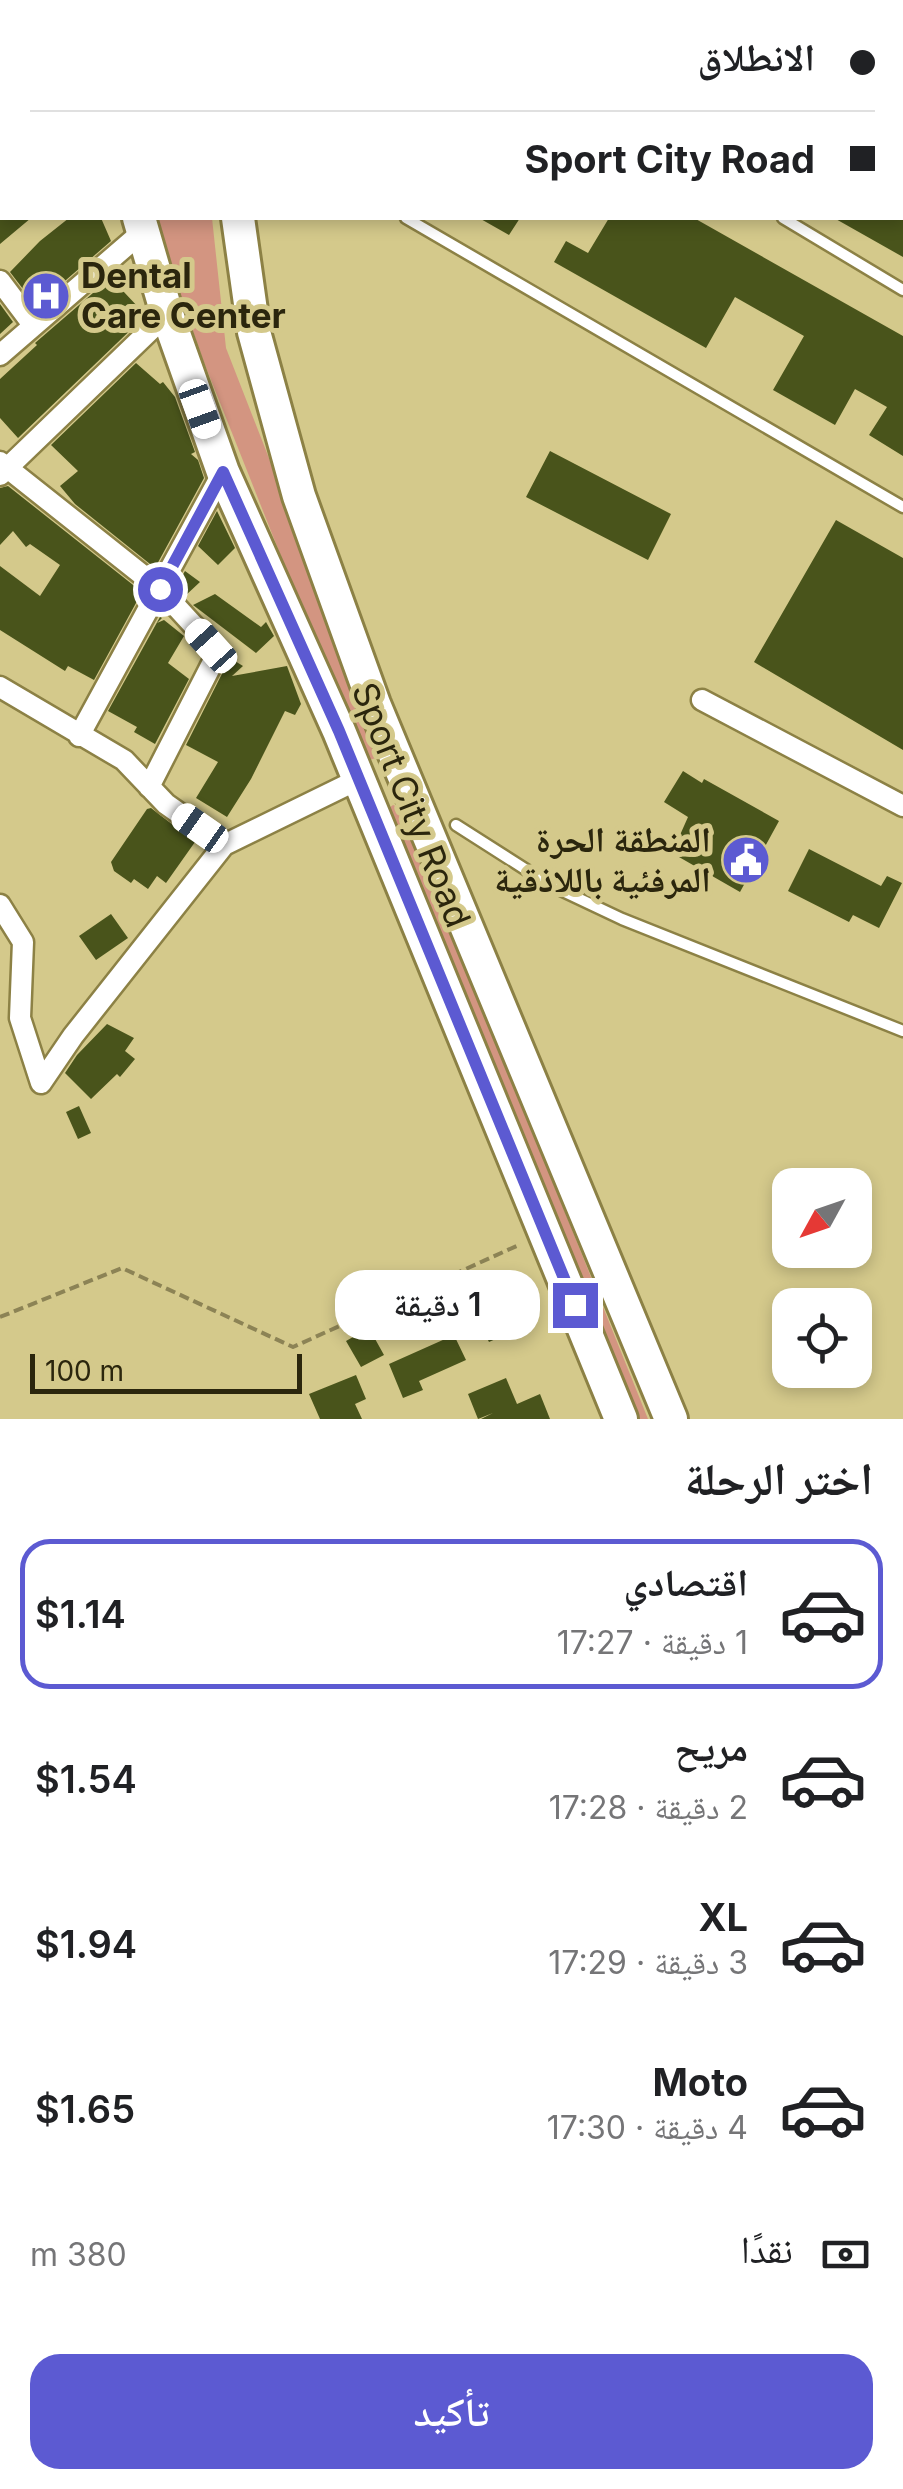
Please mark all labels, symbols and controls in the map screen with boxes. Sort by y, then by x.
text: الانطلاق [697,34,815,80]
text: Sport City Road [525,136,815,182]
place label: Dental Care Center [81,254,286,336]
hospital icon: Dental Care Center [20,270,72,322]
car [176,376,224,442]
route start [138,567,183,612]
car [180,614,242,678]
street label: Sport City Road [344,676,480,933]
car [167,799,233,857]
place label: المنطقة الحرة المرفئية باللاذقية [494,818,711,900]
public building icon: المنطقة الحرة المرفئية باللاذقية [720,834,772,886]
north arrow [772,1168,872,1268]
map controls [772,1168,872,1388]
callout: 1 دقيقة [335,1270,540,1340]
route end [553,1283,598,1328]
text: 1 دقيقة [393,1285,482,1324]
button: locate [772,1288,872,1388]
scale bar [30,1349,302,1394]
text: 100 m [45,1354,124,1388]
text: اختر الرحلة [685,1451,873,1506]
text: اقتصادي [624,1559,748,1605]
icon: car [778,1569,868,1659]
text: $1.14 [35,1591,126,1637]
text: 1 دقيقة · 17:27 [557,1623,748,1662]
text: مريح [674,1724,748,1770]
icon: car [778,1734,868,1824]
text: $1.54 [35,1756,137,1802]
text: 2 دقيقة · 17:28 [549,1788,748,1827]
text: XL [698,1894,748,1940]
icon: car [778,1899,868,1989]
text: $1.94 [35,1921,137,1967]
text: 3 دقيقة · 17:29 [548,1943,748,1982]
text: Moto [652,2059,748,2105]
icon: car [778,2064,868,2154]
text: $1.65 [35,2086,135,2132]
text: 4 دقيقة · 17:30 [547,2108,748,2147]
text: نقدًا [741,2226,793,2272]
icon: cash [818,2227,873,2282]
text: 380 m [30,2235,127,2274]
button: تأكيد [30,2354,873,2469]

